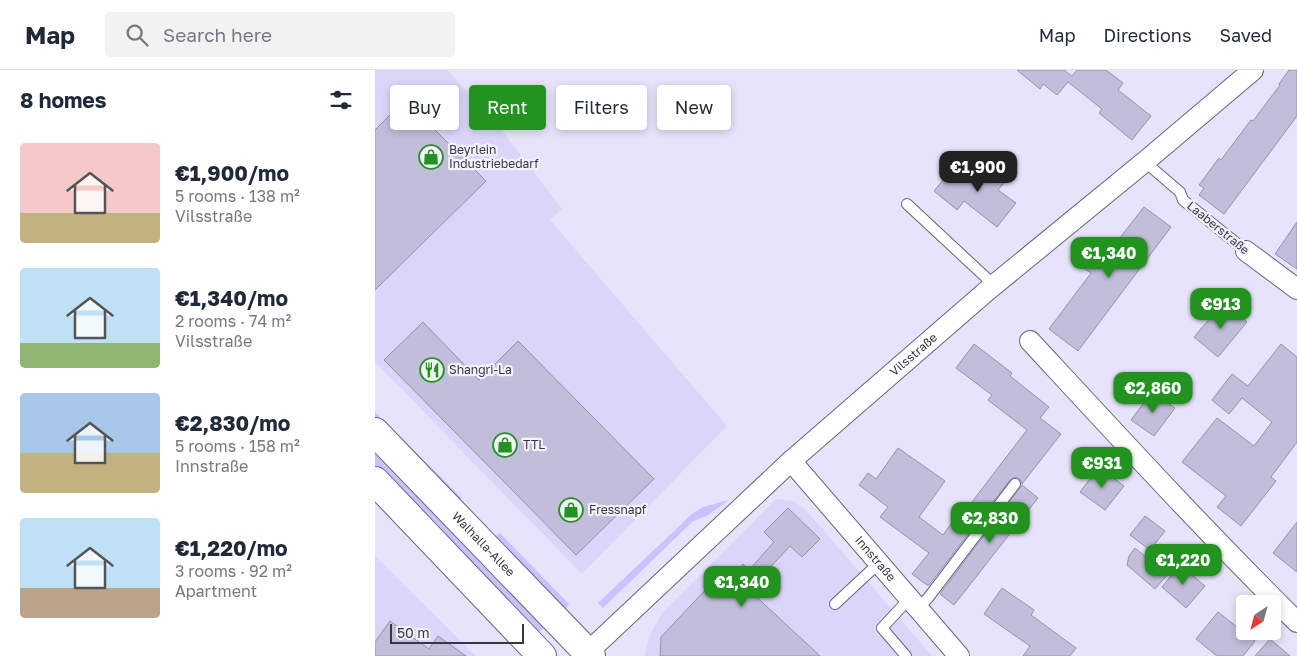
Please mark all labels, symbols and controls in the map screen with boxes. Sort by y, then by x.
search box [105,12,455,57]
text: Map [25,20,75,49]
icon: search [123,21,151,49]
text: Search here [163,23,272,46]
text: Map [1039,24,1075,46]
text: Directions [1103,24,1191,46]
text: Saved [1219,24,1272,46]
chip: Buy [390,85,459,130]
chip: Rent [469,85,546,130]
chip: Filters [556,85,647,130]
chip: New [657,85,731,130]
icon: filters [327,86,355,114]
text: 8 homes [20,87,107,113]
place label: Beyrlein Industriebedarf [449,142,539,171]
shop icon: Beyrlein Industriebedarf [418,144,444,170]
pin: €1,900 [937,150,1019,193]
text: €1,900 [950,157,1006,177]
text: €1,900/mo [175,160,289,186]
icon: home [60,163,120,223]
text: 5 rooms · 138 m² [175,186,300,206]
street label: Laaberstraße [1184,198,1253,257]
text: Vilsstraße [175,206,252,226]
pin: €1,340 [1068,236,1150,279]
text: €1,340 [1082,243,1136,263]
text: €1,340/mo [175,285,288,311]
icon: home [60,288,120,348]
pin: €913 [1191,288,1251,330]
text: €913 [1201,294,1241,314]
text: 2 rooms · 74 m² [175,311,291,331]
street label: Vilsstraße [886,330,940,379]
text: Vilsstraße [175,331,252,351]
restaurant icon: Shangri-La [419,357,445,383]
place label: Shangri-La [449,362,512,377]
pin: €2,860 [1112,372,1194,414]
text: €2,860 [1125,378,1181,398]
text: €2,830/mo [175,410,290,436]
icon: home [60,413,120,473]
shop icon: TTL [492,432,518,458]
text: 5 rooms · 158 m² [175,436,300,456]
place label: TTL [523,437,545,452]
pin: €931 [1072,446,1132,489]
text: €931 [1082,453,1122,473]
text: Innstraße [175,456,248,476]
shop icon: Fressnapf [558,497,584,523]
place label: Fressnapf [589,502,647,517]
pin: €2,830 [949,502,1031,544]
street label: Walhalla-Allee [449,508,518,579]
text: €2,830 [962,508,1018,528]
street label: Innstraße [852,533,899,584]
text: €1,220/mo [175,535,288,561]
icon: home [60,538,120,598]
pin: €1,220 [1142,544,1224,586]
text: €1,220 [1156,550,1210,570]
text: 3 rooms · 92 m² [175,561,292,581]
pin: €1,340 [701,566,783,608]
text: €1,340 [715,572,769,592]
text: Apartment [175,581,257,601]
north arrow [1236,595,1281,640]
map controls [1236,595,1281,640]
scale bar [390,621,524,644]
text: 50 m [397,624,430,641]

